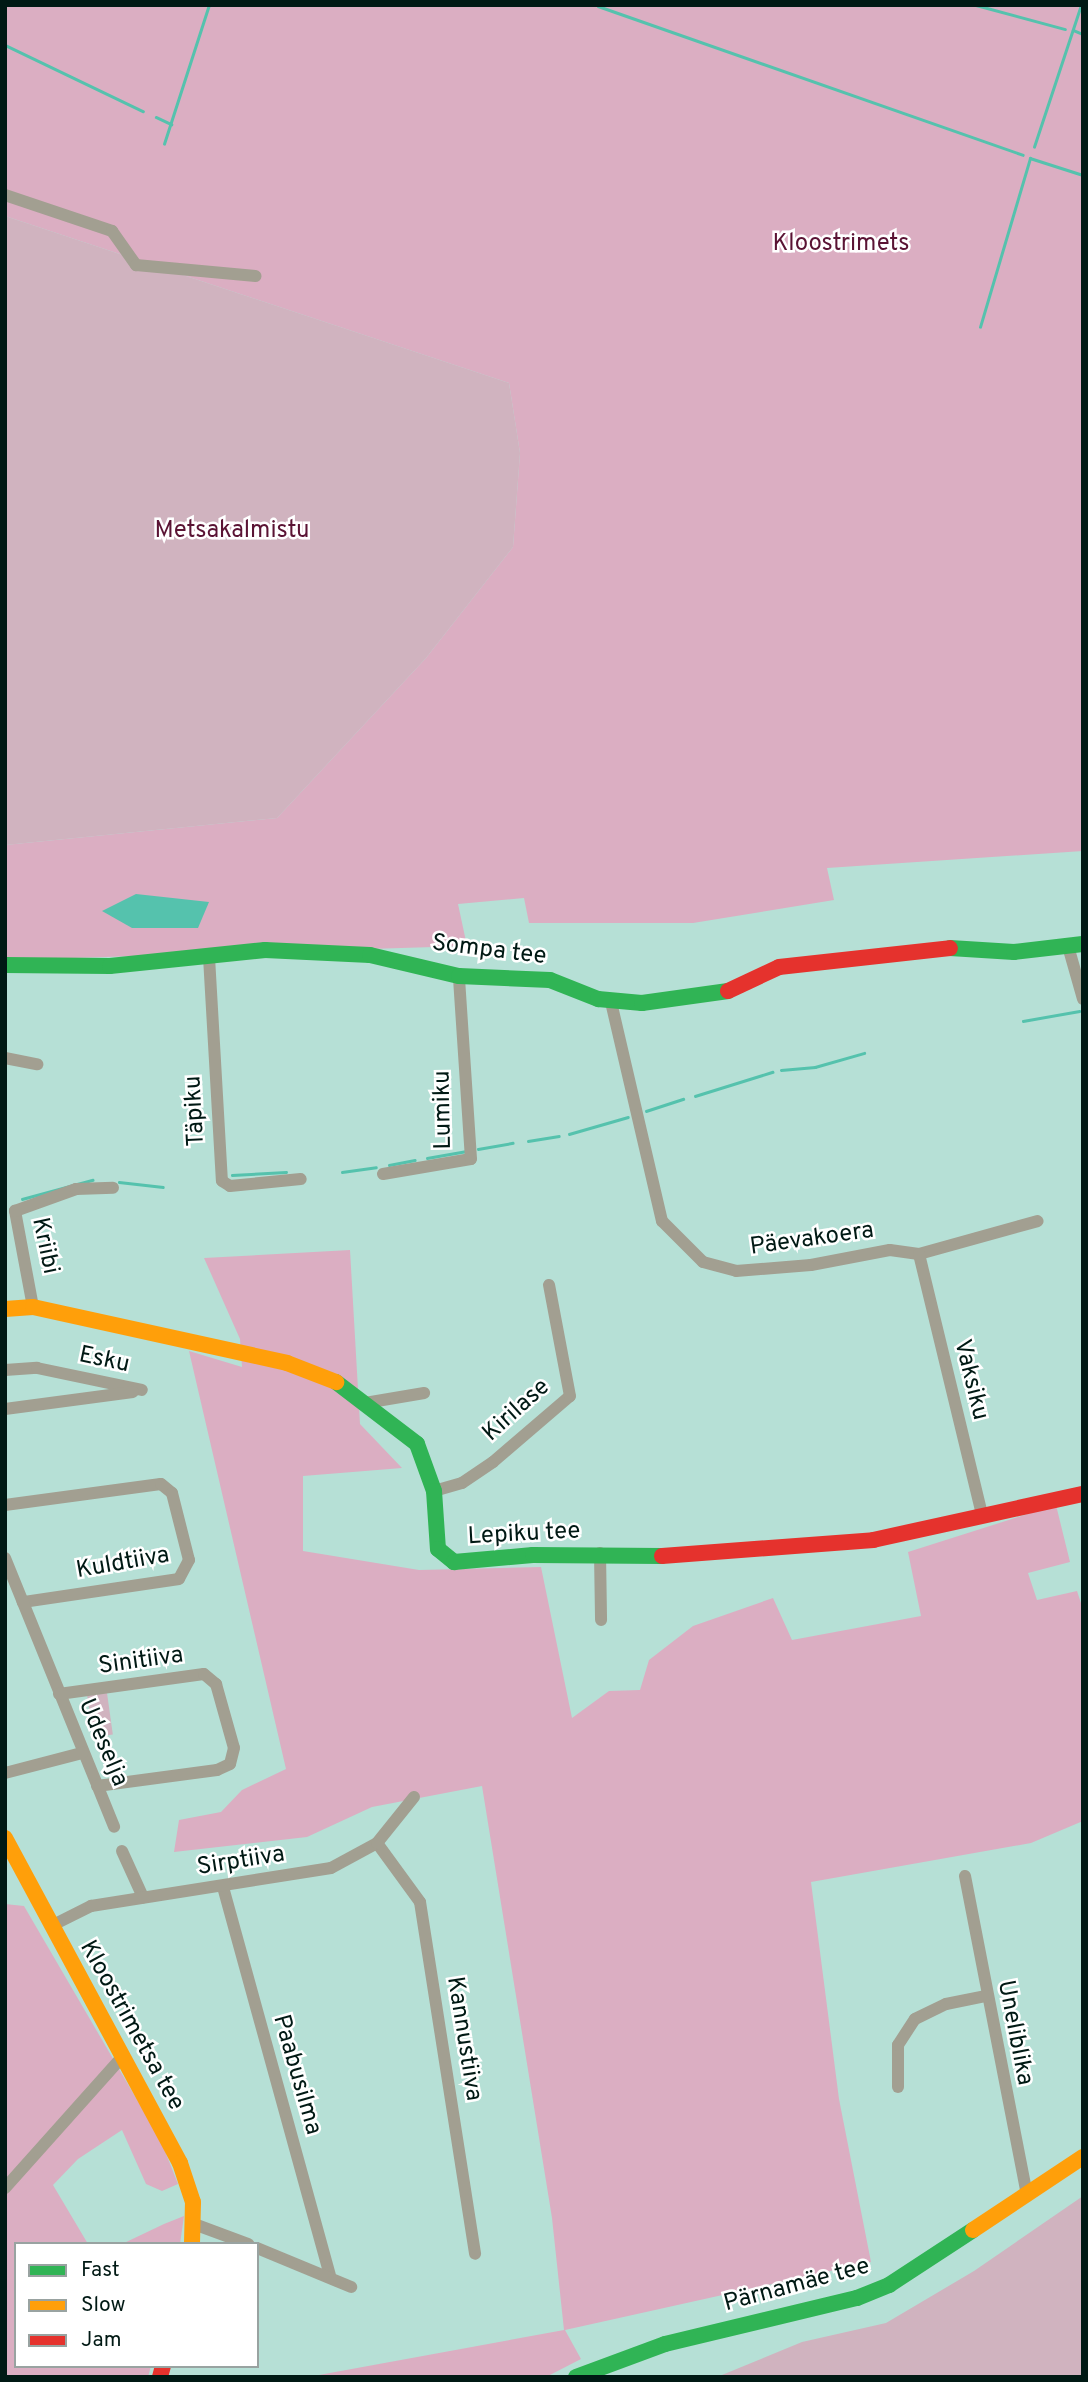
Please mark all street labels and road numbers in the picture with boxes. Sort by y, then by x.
street label: Sompa tee [430,930,548,972]
street label: Lumiku [429,1070,459,1150]
street label: Täpiku [180,1075,212,1147]
street label: Kriibi [24,1215,64,1277]
street label: Päevakoera [748,1217,876,1263]
street label: Vaksiku [946,1337,994,1423]
street label: Esku [76,1342,132,1380]
street label: Kirilase [478,1374,556,1448]
street label: Lepiku tee [467,1518,581,1552]
street label: Kuldtiiva [74,1542,172,1586]
street label: Sinitiiva [97,1642,185,1682]
street label: Udeselja [71,1695,133,1791]
street label: Sirptiiva [195,1841,287,1883]
street label: Kloostrimetsa tee [72,1936,190,2116]
street label: Kannustiiva [439,1975,487,2103]
street label: Uneliblika [990,1978,1038,2088]
street label: Paabusilma [265,2012,327,2138]
street label: Pärnamäe tee [721,2253,873,2319]

